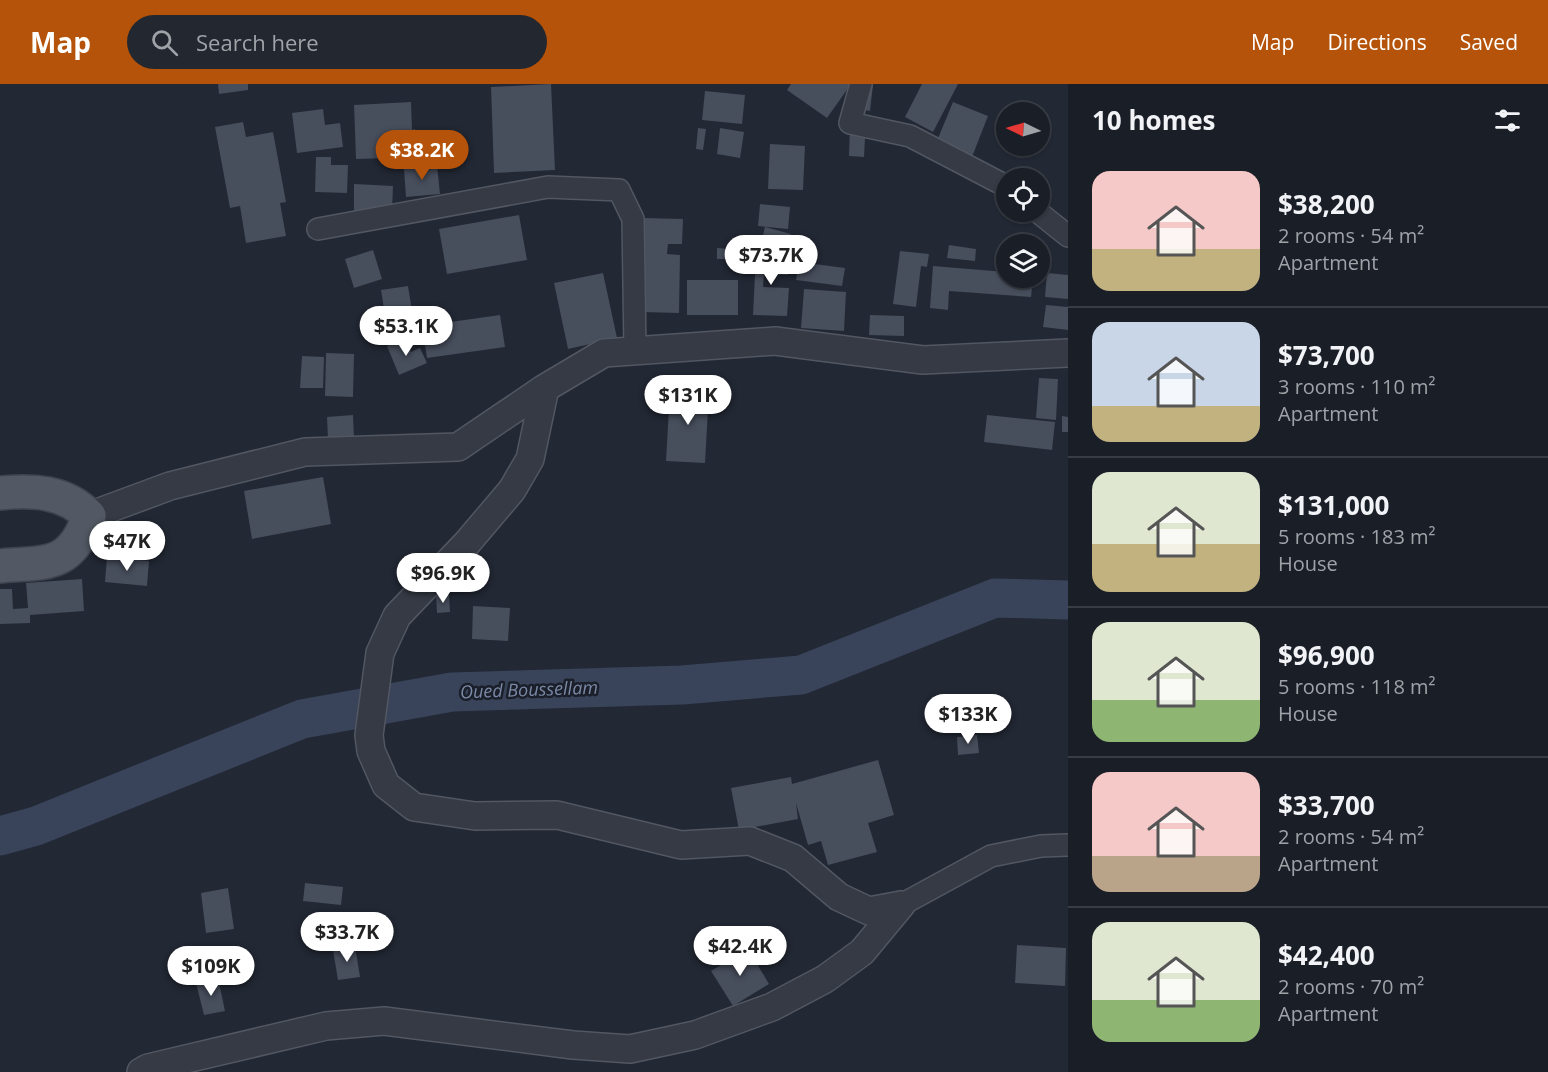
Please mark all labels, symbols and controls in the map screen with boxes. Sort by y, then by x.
search box [127,15,547,69]
text: Map [30,23,91,61]
icon: search [148,26,181,59]
text: Search here [196,27,319,57]
text: Map [1251,28,1294,56]
text: Directions [1327,28,1427,56]
text: Saved [1460,28,1518,56]
north arrow [996,102,1050,156]
map controls [996,102,1050,288]
text: 10 homes [1092,102,1216,138]
icon: filters [1491,104,1524,137]
pin: $38.2K [373,130,471,181]
text: $38.2K [390,136,454,163]
button: locate [996,168,1050,222]
text: $38,200 [1278,186,1375,222]
icon: home [1140,195,1212,267]
text: 2 rooms · 54 m² [1278,222,1424,249]
button: layers [996,234,1050,288]
pin: $73.7K [722,235,820,286]
text: $73.7K [739,241,803,268]
text: Apartment [1278,249,1378,276]
pin: $53.1K [357,306,455,357]
text: $53.1K [374,312,438,339]
text: $73,700 [1278,337,1375,373]
icon: home [1140,346,1212,418]
text: 3 rooms · 110 m² [1278,373,1436,400]
pin: $131K [646,375,730,426]
text: $131K [658,381,718,408]
text: Apartment [1278,400,1378,427]
text: $131,000 [1278,487,1389,523]
icon: home [1140,496,1212,568]
pin: $47K [91,521,163,572]
text: 5 rooms · 183 m² [1278,523,1436,550]
text: $47K [103,527,151,554]
text: House [1278,550,1338,577]
pin: $96.9K [394,553,492,604]
text: $96.9K [411,559,475,586]
text: $96,900 [1278,637,1375,673]
icon: home [1140,646,1212,718]
text: 5 rooms · 118 m² [1278,673,1436,700]
water label: Oued Boussellam [460,675,598,703]
pin: $133K [926,694,1010,745]
text: $133K [938,700,998,727]
text: House [1278,700,1338,727]
text: $33,700 [1278,787,1375,823]
icon: home [1140,796,1212,868]
text: 2 rooms · 54 m² [1278,823,1424,850]
text: Apartment [1278,850,1378,877]
pin: $33.7K [298,912,396,963]
text: $33.7K [315,918,379,945]
pin: $42.4K [691,926,789,977]
text: $42.4K [708,932,772,959]
text: $42,400 [1278,937,1375,973]
pin: $109K [169,946,253,997]
icon: home [1140,946,1212,1018]
text: $109K [181,952,241,979]
text: 2 rooms · 70 m² [1278,973,1424,1000]
text: Apartment [1278,1000,1378,1027]

